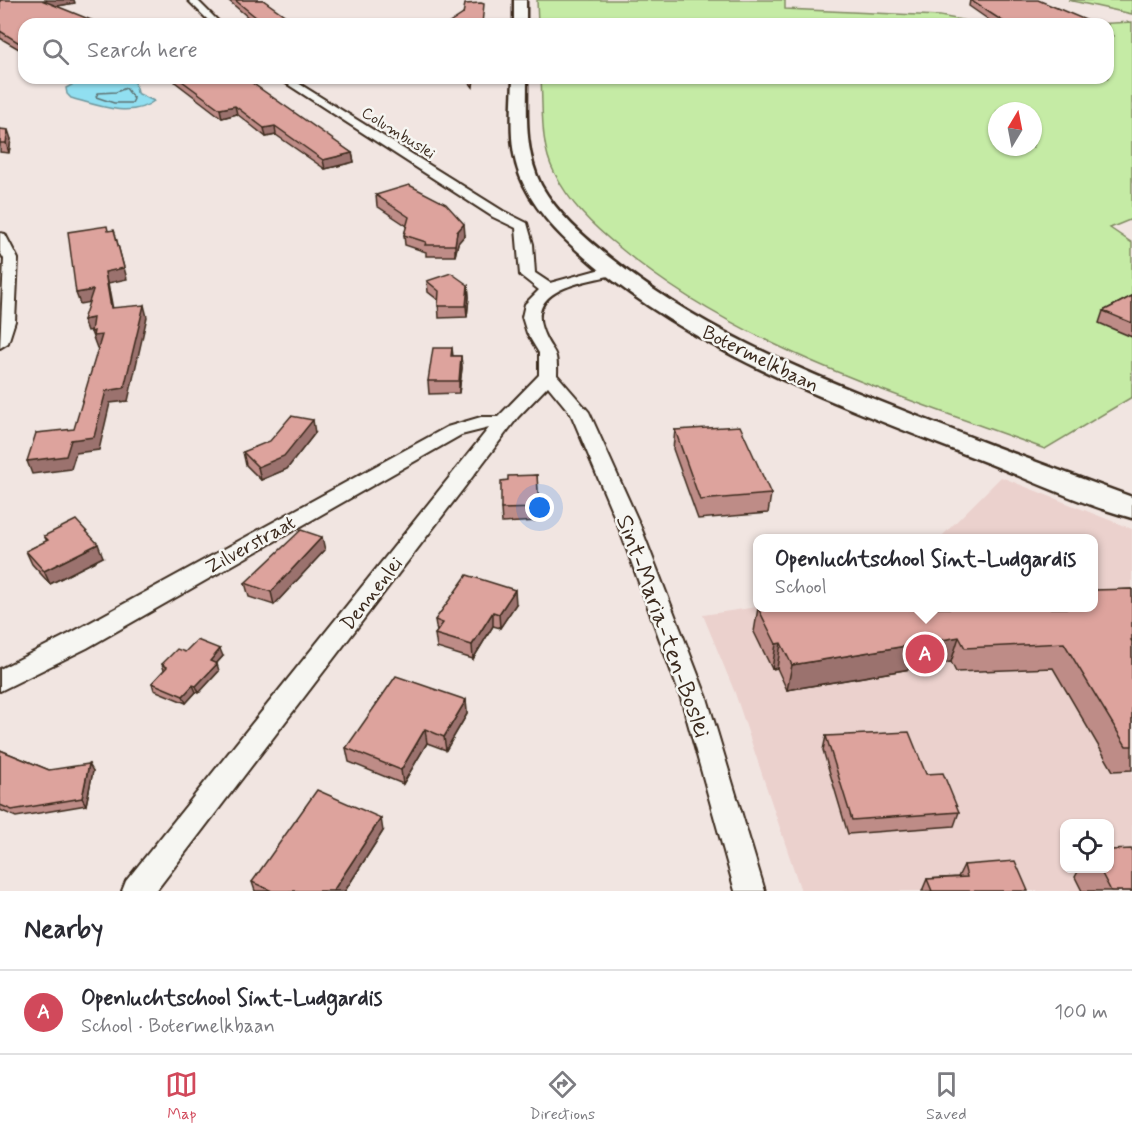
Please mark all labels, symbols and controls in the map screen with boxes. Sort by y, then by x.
search box [18,18,1114,84]
icon: search [39,35,72,68]
text: Search here [87,37,198,65]
street label: Columbuslei [357,102,439,164]
north arrow [988,102,1042,156]
street label: Botermelkbaan [697,319,823,399]
your location [525,493,554,522]
street label: Zilverstraat [201,509,301,581]
street label: Sint-Maria-ten-Boslei [608,511,717,742]
popup [753,534,1098,612]
text: Openluchtschool Sint-Ludgardis [775,546,1076,574]
street label: Dennenlei [335,551,410,636]
text: School [775,574,827,601]
pin: A [906,632,944,676]
map controls [1060,819,1114,873]
button: locate [1060,819,1114,873]
text: Nearby [24,913,103,947]
text: Openluchtschool Sint-Ludgardis [81,985,382,1013]
text: A [37,999,50,1026]
text: 100 m [1054,999,1108,1026]
text: School · Botermelkbaan [81,1013,275,1040]
tab: Map [165,1068,198,1125]
tab: Directions [529,1068,595,1125]
tab: Saved [926,1068,967,1125]

